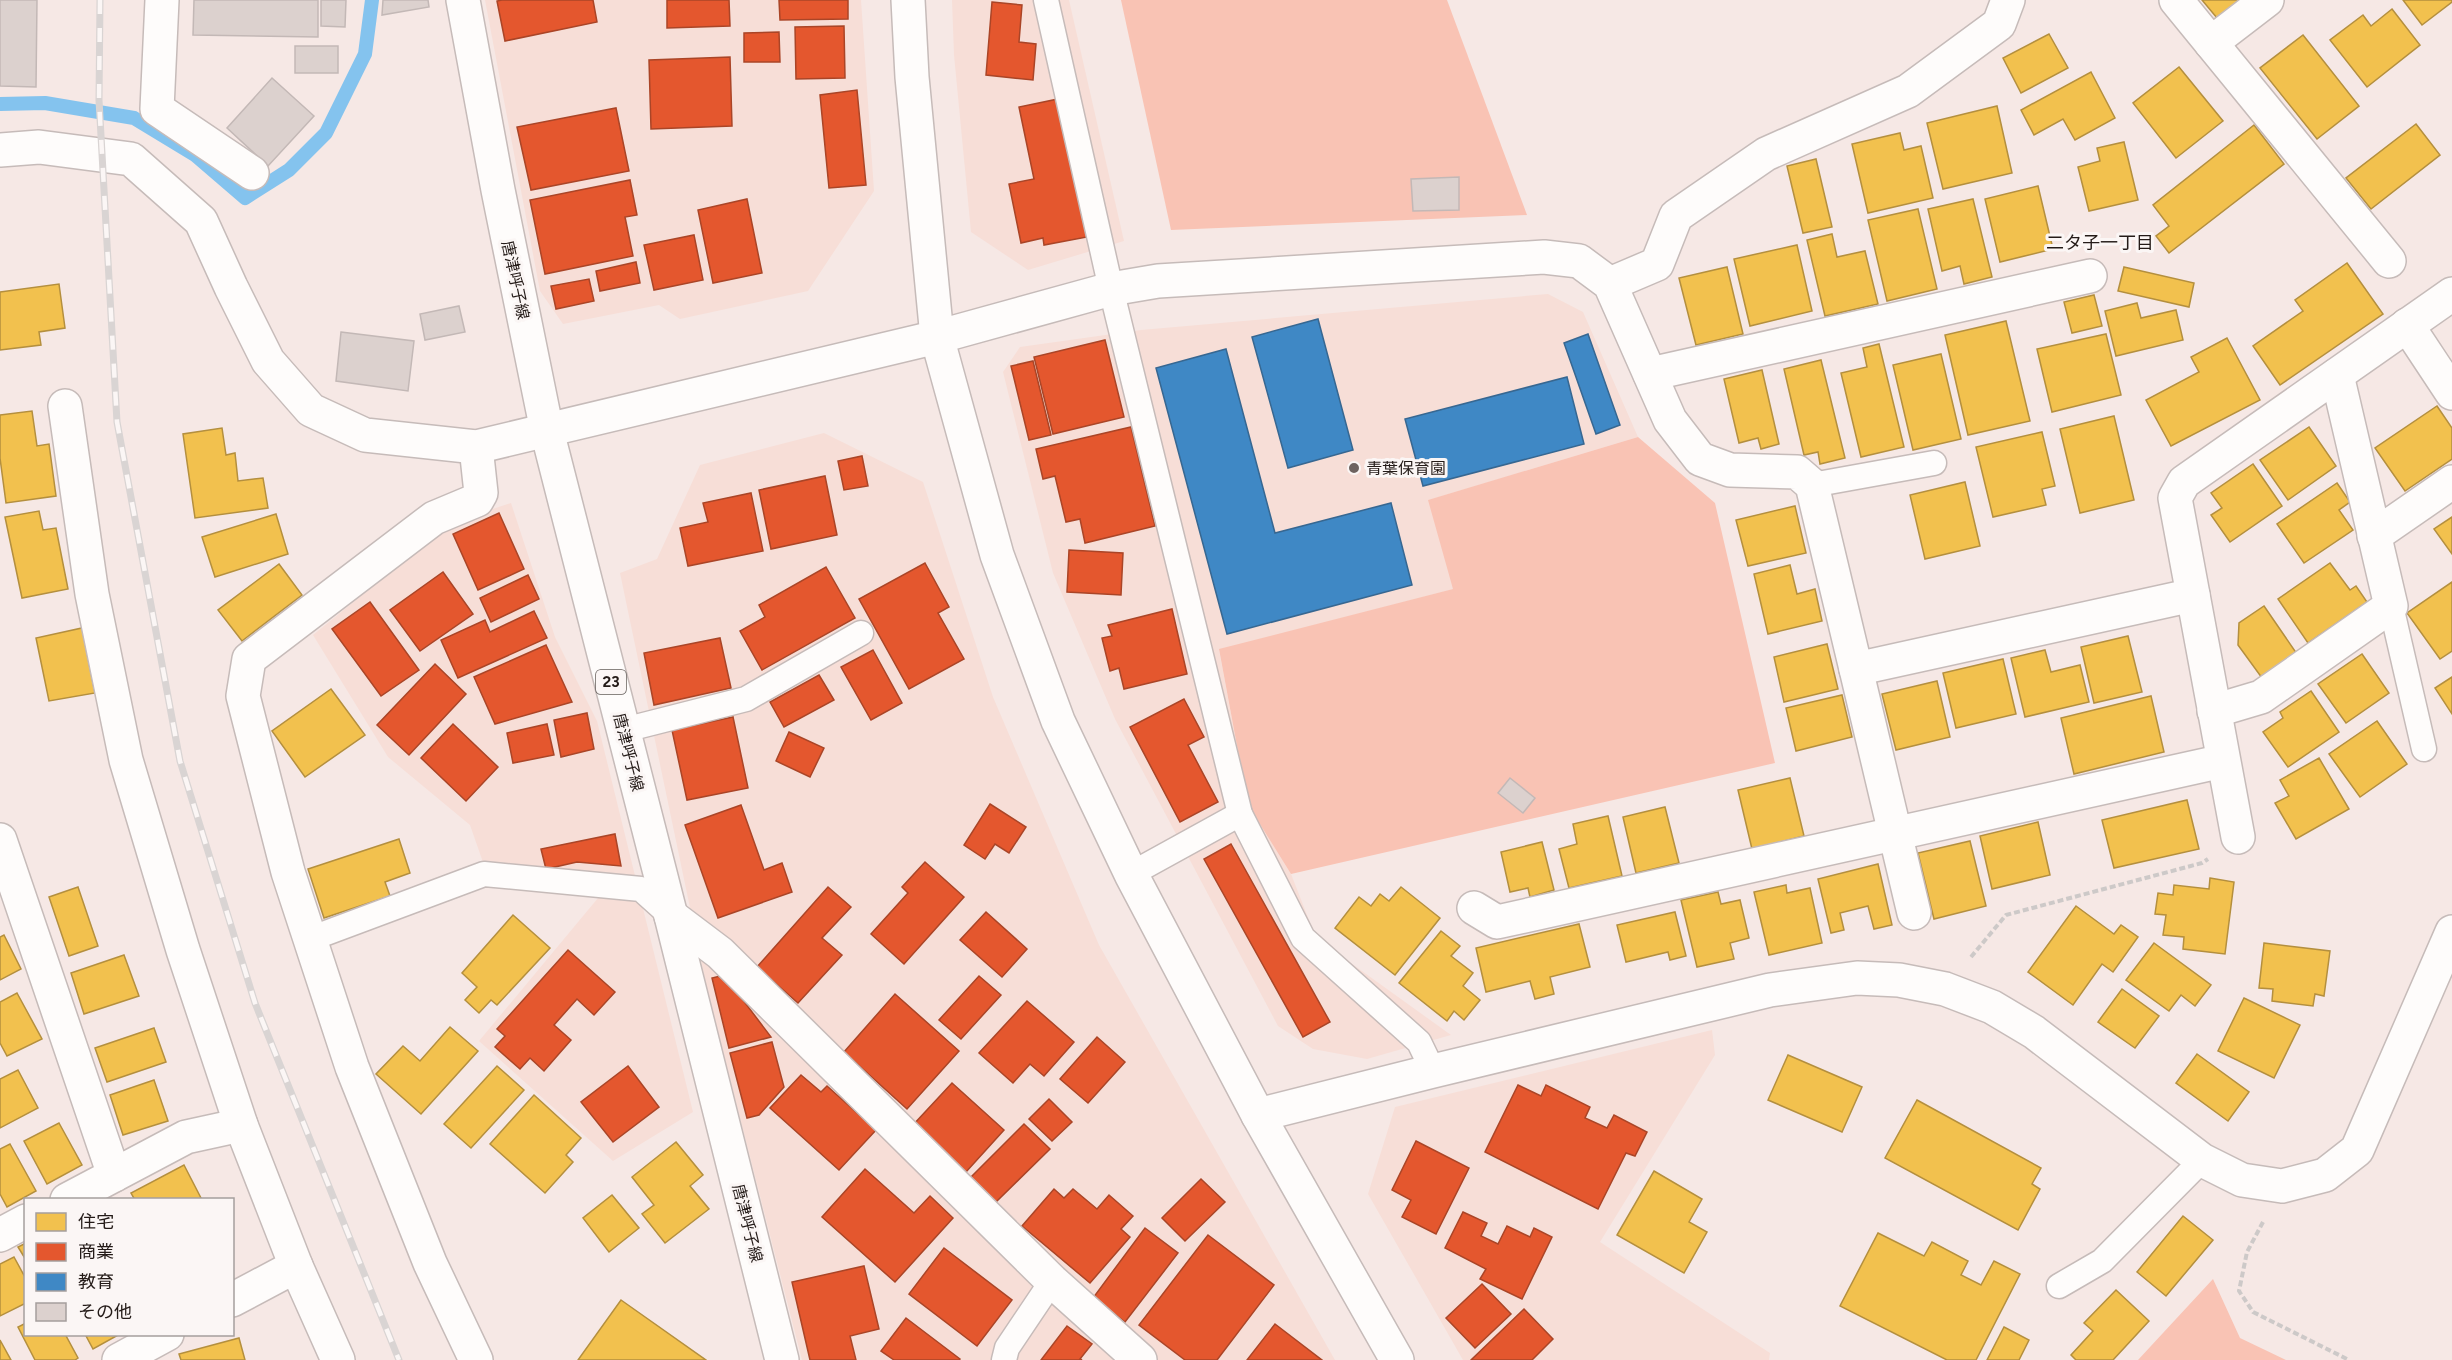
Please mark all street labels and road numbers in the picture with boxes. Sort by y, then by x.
street label: 唐津呼子線 [498,239,533,321]
road number: 23 [596,670,626,694]
street label: 唐津呼子線 [610,711,647,793]
street label: 唐津呼子線 [729,1182,766,1264]

